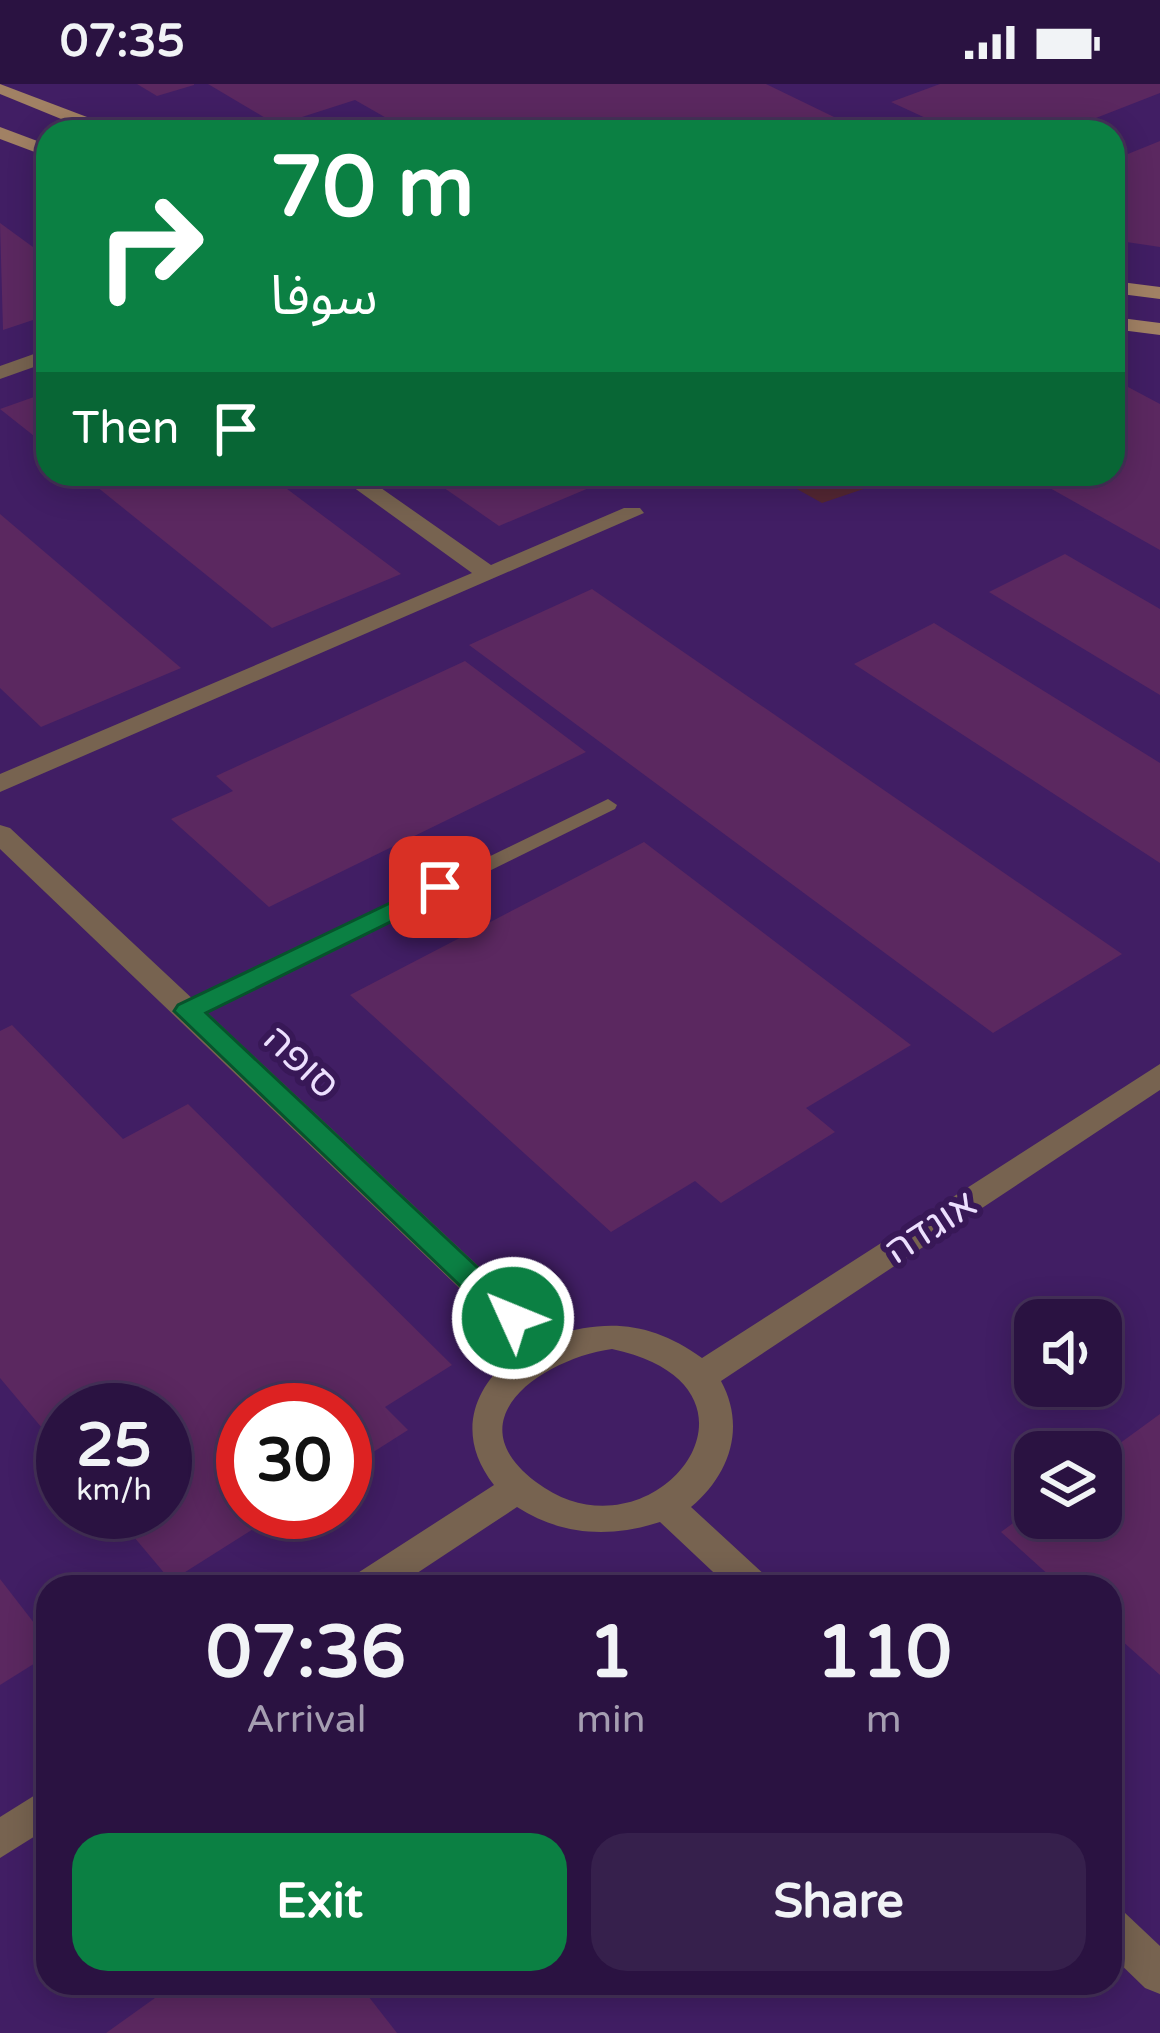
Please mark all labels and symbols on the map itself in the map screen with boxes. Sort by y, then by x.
pin [389,836,491,938]
street label: סופה [253,1015,349,1109]
street label: אוגדה [876,1180,986,1274]
position arrow [450,1255,576,1381]
speed limit sign: 30 [216,1383,372,1539]

